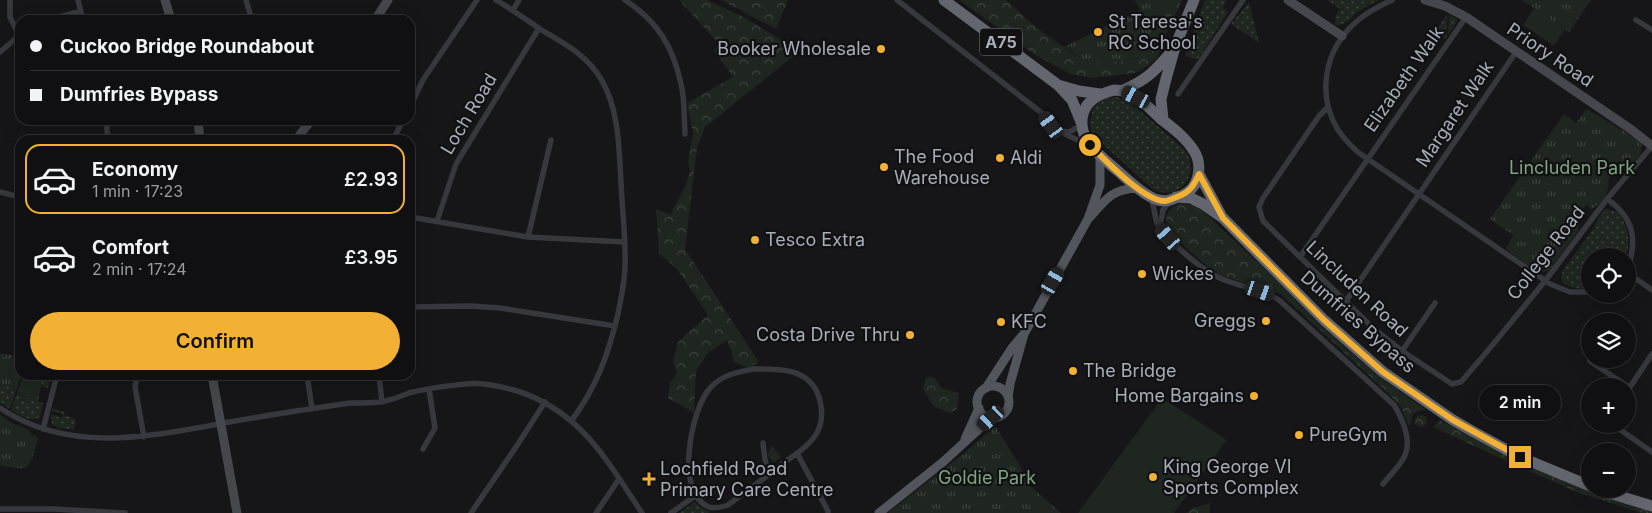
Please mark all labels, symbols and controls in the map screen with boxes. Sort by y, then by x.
place label: St Teresa's RC School [1108,11,1203,53]
street label: Priory Road [1503,18,1597,91]
street label: Elizabeth Walk [1359,22,1448,135]
marker: St Teresa's RC School [1092,26,1104,38]
road number: A75 [980,28,1022,56]
text: Cuckoo Bridge Roundabout [60,35,314,58]
place label: Booker Wholesale [717,38,871,59]
marker: Booker Wholesale [875,43,887,55]
street label: Margaret Walk [1411,57,1498,171]
street label: Loch Road [436,70,501,158]
text: Dumfries Bypass [60,83,218,106]
car [1119,83,1152,111]
car [1036,108,1065,142]
route start [1079,134,1101,156]
place label: The Food Warehouse [894,146,990,188]
place label: Aldi [1010,147,1042,168]
marker: Aldi [994,152,1006,164]
icon: car [32,157,77,202]
park label: Lincluden Park [1509,157,1635,178]
text: Economy [92,158,178,181]
marker: The Food Warehouse [878,161,890,173]
text: £2.93 [344,168,398,191]
text: 1 min · 17:23 [92,181,183,201]
street label: College Road [1502,202,1589,304]
car [1152,221,1183,253]
place label: Tesco Extra [765,229,865,250]
marker: Tesco Extra [749,234,761,246]
icon: car [32,235,77,280]
text: Comfort [92,236,169,259]
street label: Lincluden Road [1302,236,1412,341]
text: £3.95 [344,246,398,269]
map controls [1581,248,1636,498]
button: locate [1581,248,1636,303]
text: 2 min · 17:24 [92,259,187,279]
place label: Wickes [1152,263,1214,284]
car [1039,264,1066,298]
street label: Dumfries Bypass [1297,266,1420,377]
marker: Wickes [1136,268,1148,280]
car [1243,279,1276,303]
place label: Greggs [1194,310,1256,331]
place label: KFC [1011,311,1047,332]
button: Confirm [30,312,400,370]
button: layers [1581,313,1636,368]
marker: Greggs [1260,315,1272,327]
marker: KFC [995,316,1007,328]
place label: Costa Drive Thru [756,324,900,345]
marker: Costa Drive Thru [904,329,916,341]
place label: The Bridge [1083,360,1177,381]
marker: The Bridge [1067,365,1079,377]
button: + [1581,378,1636,433]
callout: 2 min [1479,384,1561,420]
place label: Home Bargains [1115,385,1244,406]
marker: Home Bargains [1248,390,1260,402]
text: 2 min [1499,392,1541,412]
car [974,402,1007,434]
place label: PureGym [1309,424,1387,445]
marker: PureGym [1293,429,1305,441]
button: − [1581,443,1636,498]
route end [1509,446,1531,468]
place label: King George VI Sports Complex [1163,456,1299,498]
place label: Lochfield Road Primary Care Centre [660,458,833,500]
park label: Goldie Park [938,467,1036,488]
marker: King George VI Sports Complex [1147,471,1159,483]
marker: Lochfield Road Primary Care Centre [642,472,656,486]

